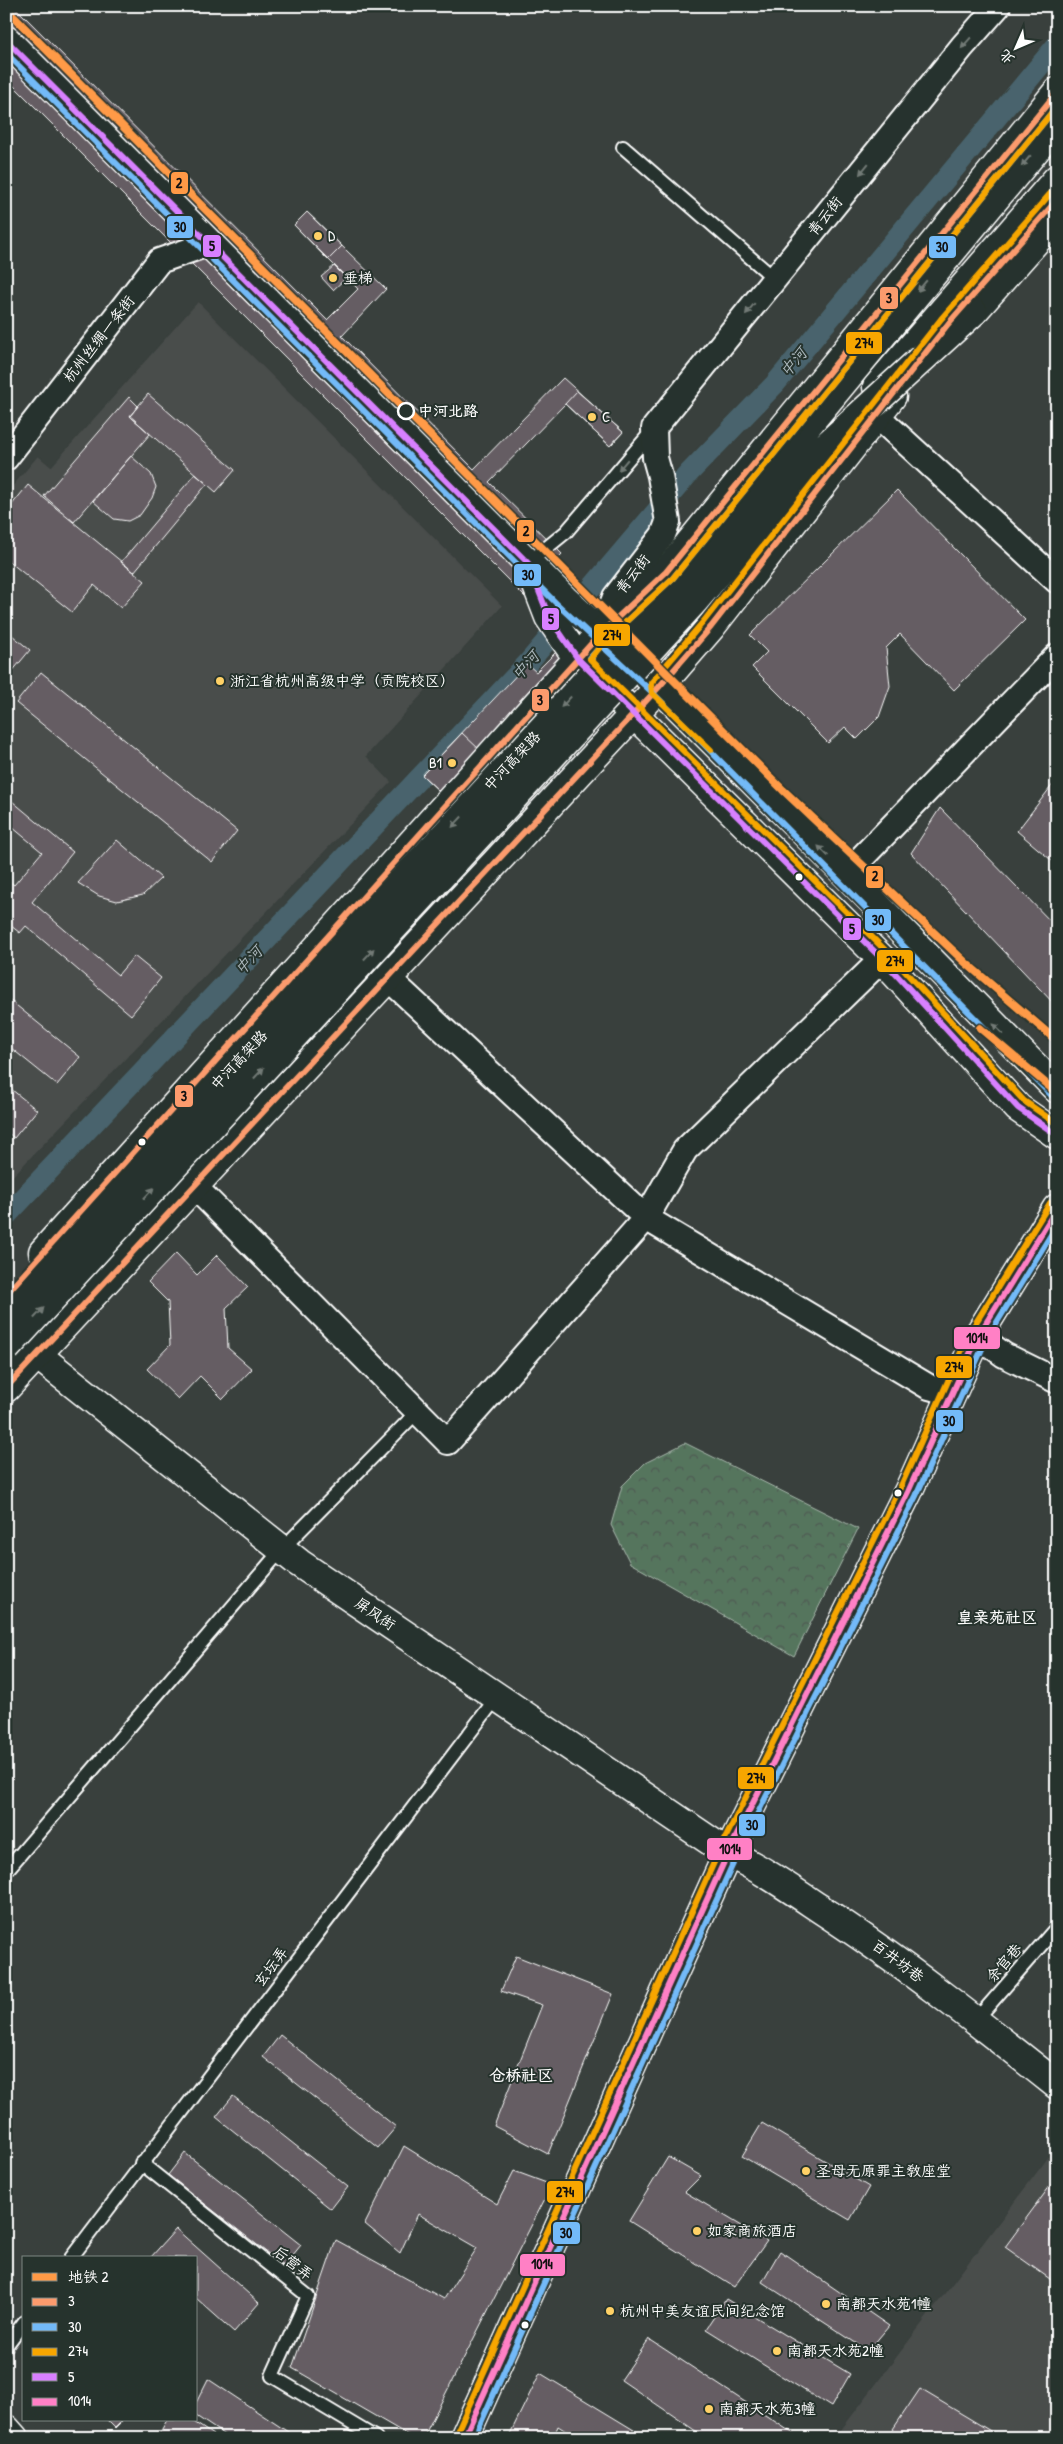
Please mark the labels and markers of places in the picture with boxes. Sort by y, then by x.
place label: D [328,225,336,246]
marker: D [312,230,324,242]
place label: 垂梯 [343,267,373,288]
marker: 垂梯 [327,272,339,284]
place label: 中河北路 [418,400,478,421]
marker: 中河北路 [397,402,415,420]
place label: C [602,406,610,427]
marker: C [586,411,598,423]
place label: 浙江省杭州高级中学（贡院校区） [230,670,455,691]
marker: 浙江省杭州高级中学（贡院校区） [214,675,226,687]
place label: B1 [429,752,442,773]
marker: B1 [446,757,458,769]
unlabelled marker [794,872,804,882]
unlabelled marker [137,1137,147,1147]
unlabelled marker [893,1488,903,1498]
place label: 圣母无原罪主教座堂 [816,2160,951,2181]
marker: 圣母无原罪主教座堂 [800,2165,812,2177]
place label: 如家商旅酒店 [707,2220,797,2241]
marker: 如家商旅酒店 [691,2225,703,2237]
place label: 南都天水苑1幢 [836,2293,931,2314]
marker: 南都天水苑1幢 [820,2298,832,2310]
place label: 杭州中美友谊民间纪念馆 [620,2300,785,2321]
marker: 杭州中美友谊民间纪念馆 [604,2305,616,2317]
unlabelled marker [520,2320,530,2330]
place label: 南都天水苑2幢 [787,2340,884,2361]
marker: 南都天水苑2幢 [771,2345,783,2357]
place label: 南都天水苑3幢 [719,2398,816,2419]
marker: 南都天水苑3幢 [703,2403,715,2415]

